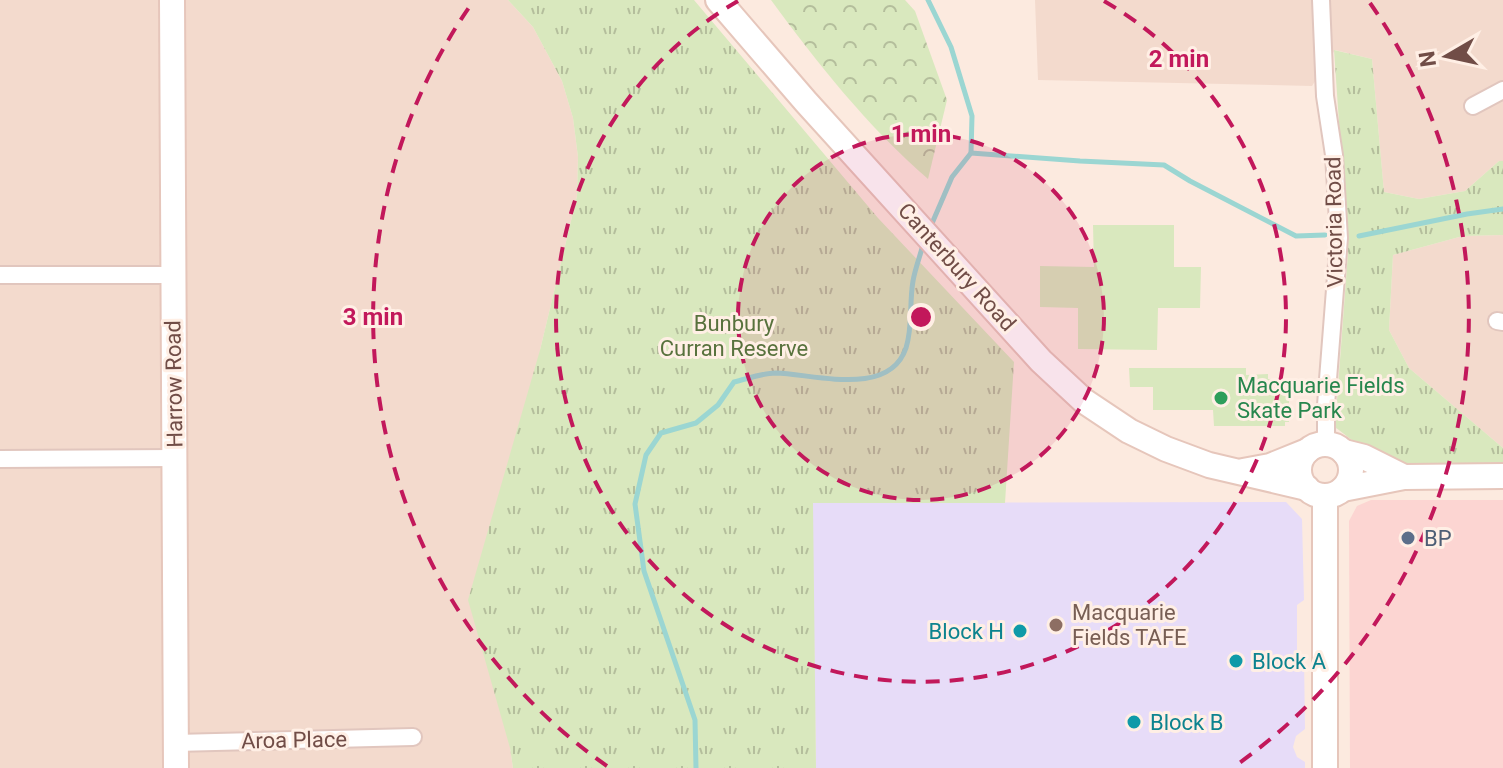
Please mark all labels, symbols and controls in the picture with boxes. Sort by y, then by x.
north arrow [1407,16,1487,96]
text: 2 min [1149,45,1209,73]
text: N [1414,49,1441,69]
text: 1 min [891,120,951,148]
street label: Victoria Road [1320,156,1348,288]
street label: Canterbury Road [893,198,1021,336]
text: 3 min [343,303,403,331]
centre of rings [907,303,935,331]
park label: Bunbury Curran Reserve [660,311,808,361]
street label: Harrow Road [160,320,188,448]
place label: Macquarie Fields Skate Park [1237,373,1405,423]
marker: Macquarie Fields Skate Park [1212,389,1230,407]
place label: BP [1424,526,1452,551]
marker: BP [1399,529,1417,547]
place label: Macquarie Fields TAFE [1072,600,1187,650]
marker: Macquarie Fields TAFE [1047,616,1065,634]
place label: Block H [929,619,1004,644]
marker: Block H [1011,622,1029,640]
place label: Block A [1252,649,1327,674]
marker: Block A [1227,652,1245,670]
place label: Block B [1150,710,1223,735]
marker: Block B [1125,713,1143,731]
street label: Aroa Place [241,727,347,753]

